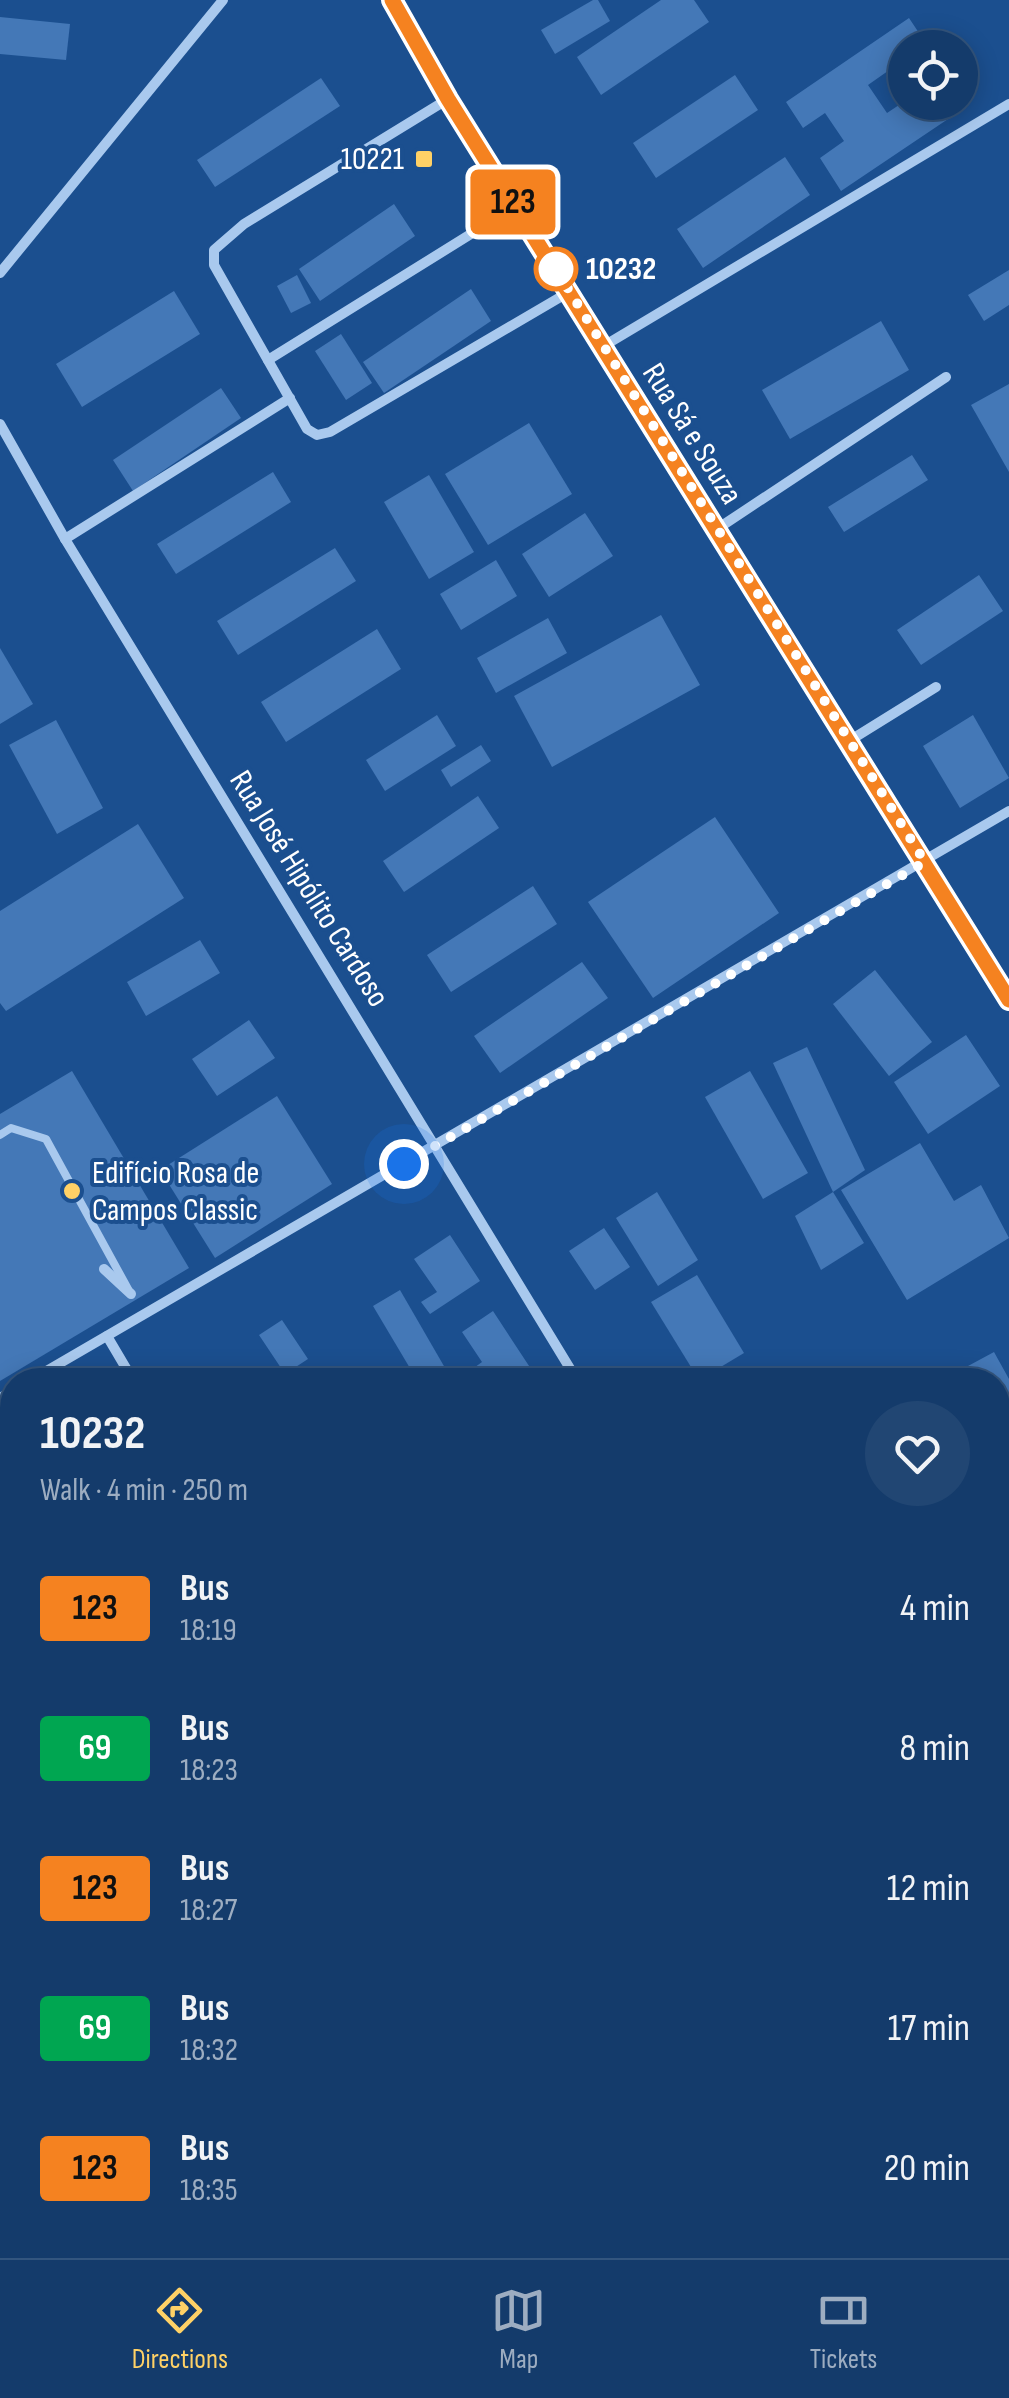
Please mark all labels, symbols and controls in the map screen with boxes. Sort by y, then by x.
map controls [888,30,978,120]
button: locate [888,30,978,120]
place label: 10221 [341,140,404,179]
marker: 10221 [413,148,435,170]
line badge: 123 [456,170,570,234]
text: 123 [490,181,536,224]
marker: 10232 [535,248,577,290]
place label: 10232 [586,250,656,289]
street label: Rua Sá e Souza [633,356,751,512]
street label: Rua José Hipólito Cardoso [221,764,397,1014]
your location [379,1139,429,1189]
place label: Edifício Rosa de Campos Classic [92,1154,259,1230]
marker: Edifício Rosa de Campos Classic [61,1180,83,1202]
button: heart [865,1401,970,1506]
text: 10232 [40,1405,145,1462]
text: Walk · 4 min · 250 m [40,1471,248,1510]
text: Bus [180,1566,229,1611]
text: 4 min [900,1586,970,1631]
text: 123 [72,1587,118,1630]
text: 18:19 [180,1611,237,1650]
text: Bus [180,1706,229,1751]
text: 8 min [900,1726,970,1771]
text: 69 [79,1727,111,1770]
text: 18:23 [180,1751,238,1790]
text: Bus [180,1846,229,1891]
text: 12 min [887,1866,970,1911]
text: 123 [72,1867,118,1910]
text: 18:27 [180,1891,237,1930]
text: Bus [180,1986,229,2031]
text: 17 min [888,2006,970,2051]
text: 69 [79,2007,111,2050]
text: 18:32 [180,2031,238,2070]
text: Bus [180,2126,229,2171]
text: 20 min [884,2146,970,2191]
text: 123 [72,2147,118,2190]
text: 18:35 [180,2171,238,2210]
tab: Directions [132,2283,228,2376]
tab: Map [491,2283,546,2376]
tab: Tickets [810,2283,877,2376]

